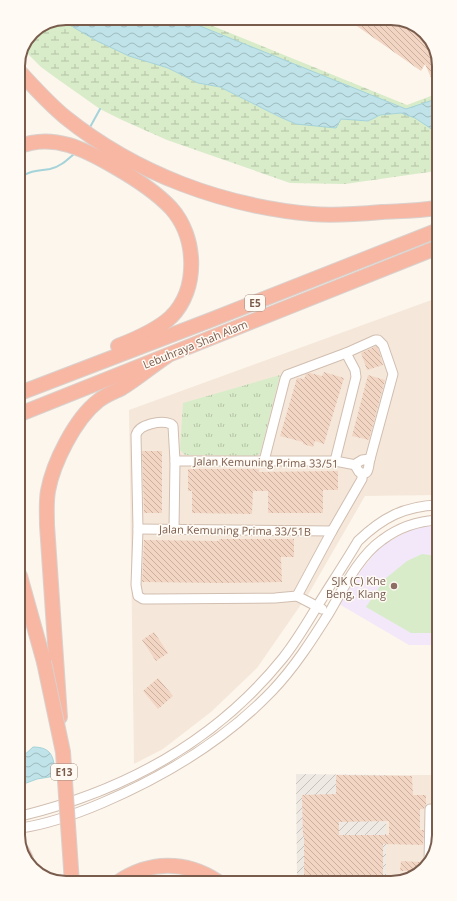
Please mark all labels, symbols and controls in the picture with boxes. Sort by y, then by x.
road number: E5 [245,295,265,311]
street label: Lebuhraya Shah Alam [140,316,250,372]
street label: Jalan Kemuning Prima 33/51 [193,453,338,471]
street label: Jalan Kemuning Prima 33/51B [158,521,311,539]
place label: SJK (C) Khe Beng, Klang [326,573,386,601]
marker: SJK (C) Khe Beng, Klang [389,581,399,591]
road number: E13 [51,764,77,780]

